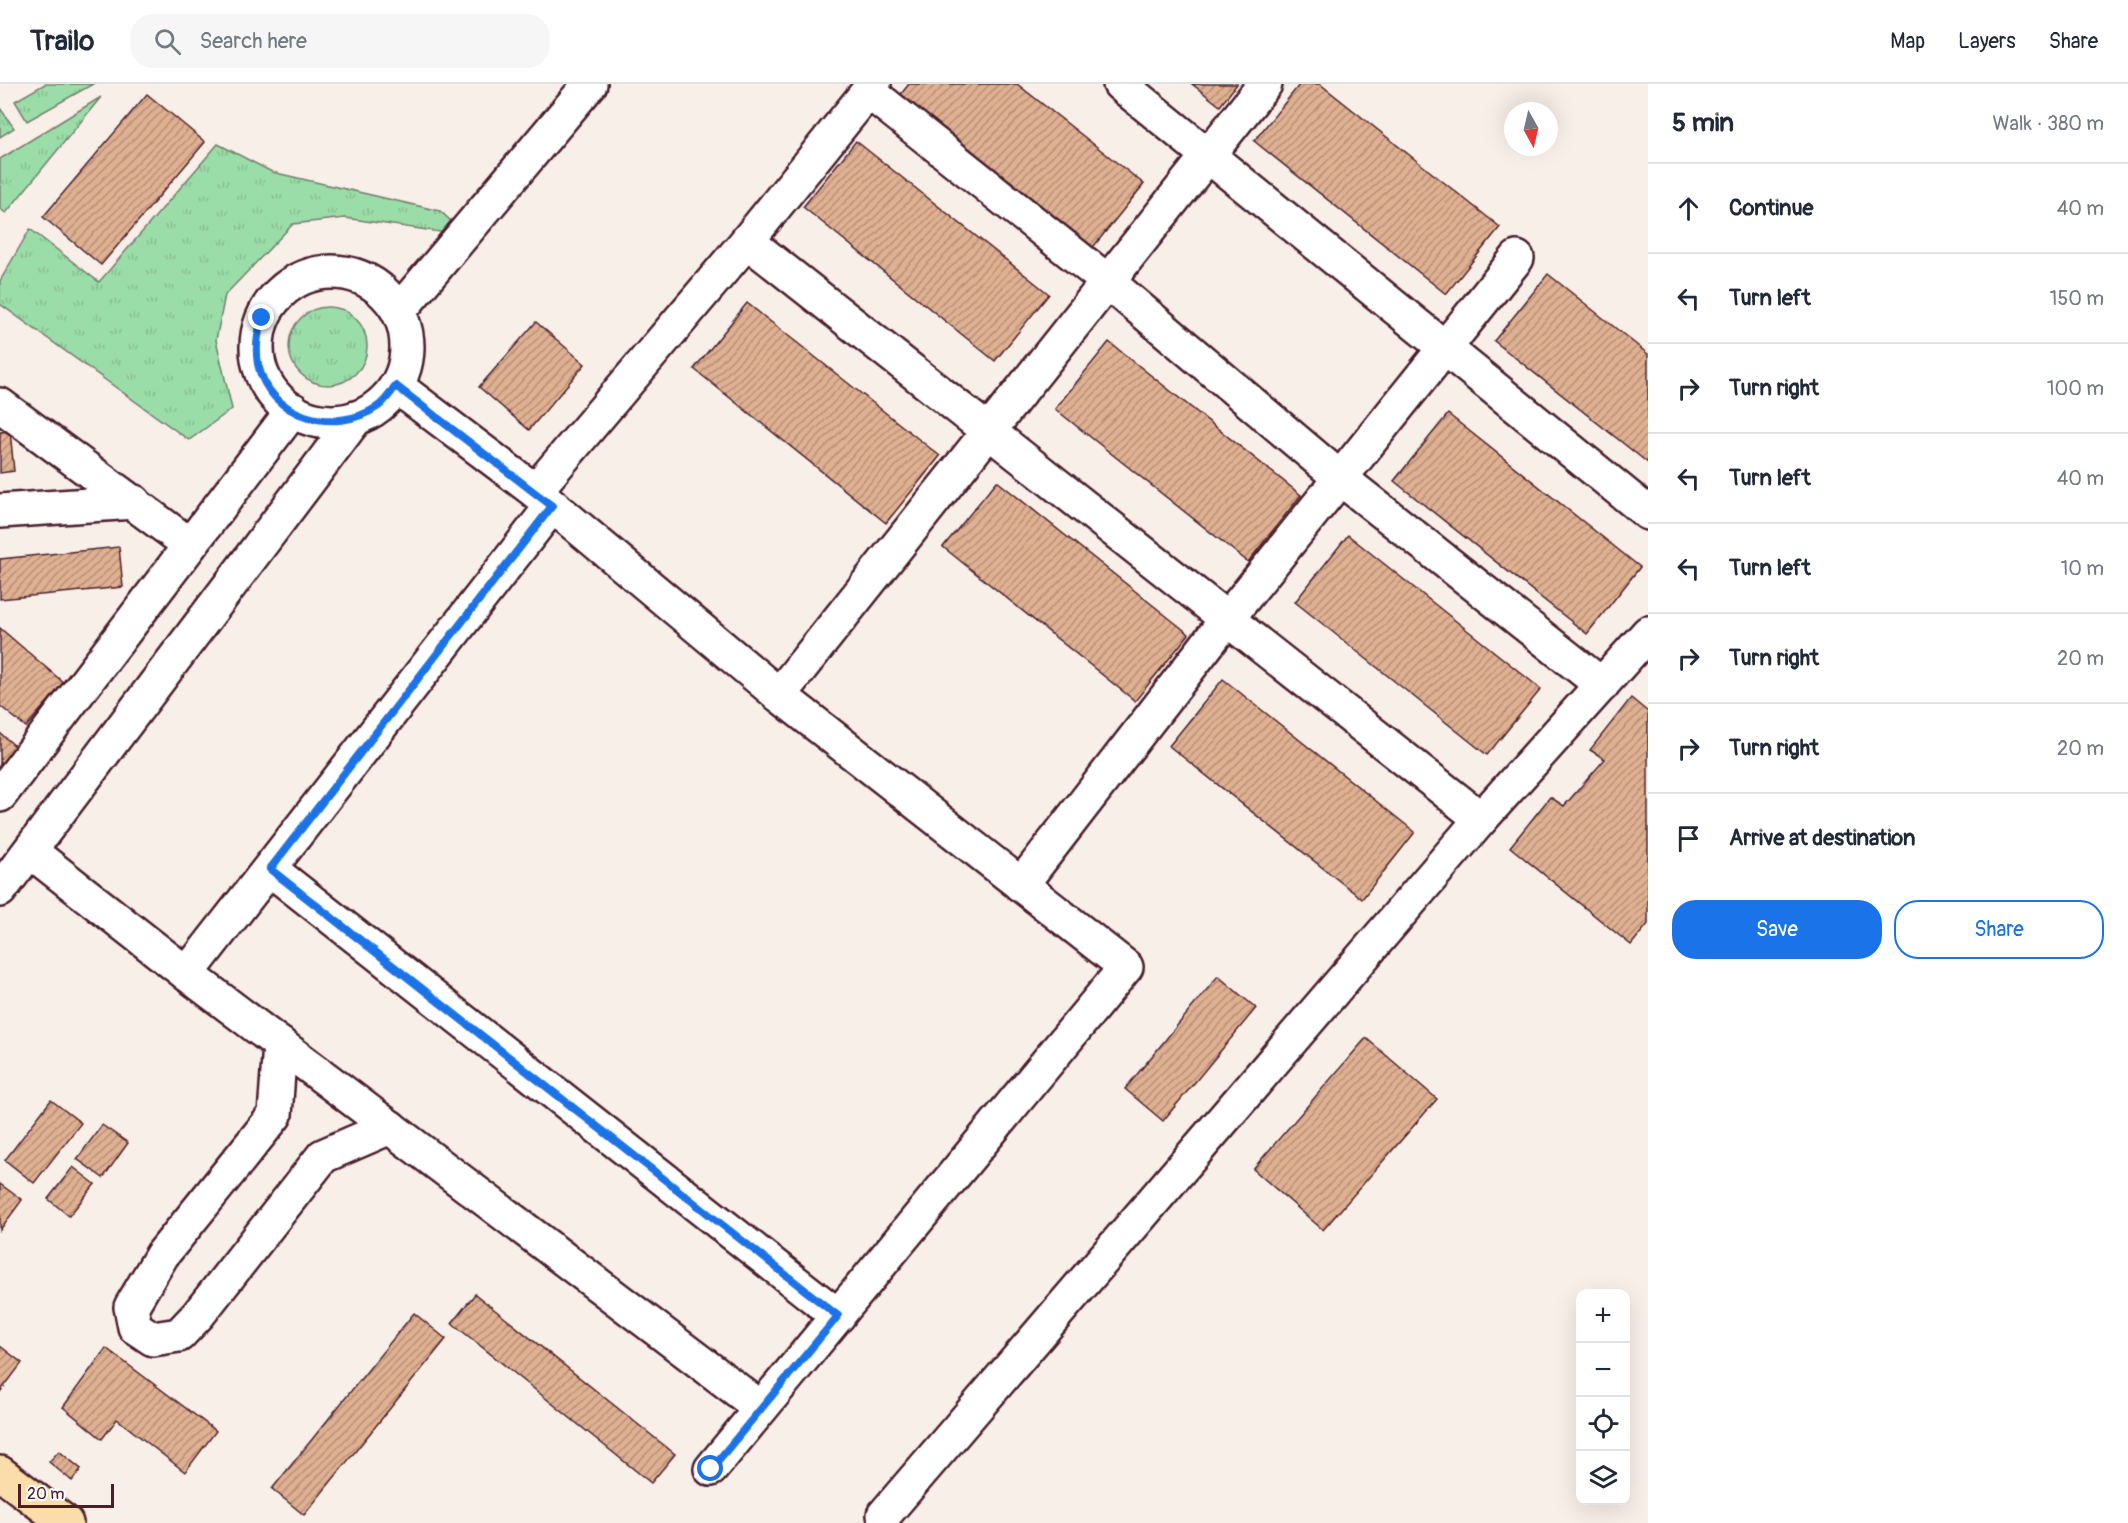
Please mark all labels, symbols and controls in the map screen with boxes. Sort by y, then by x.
search box [130,14,550,68]
text: Trailo [30,24,94,59]
icon: search [151,25,184,58]
text: Search here [199,27,307,55]
text: Map [1890,28,1925,55]
text: Layers [1958,28,2016,55]
text: Share [2049,28,2098,55]
north arrow [1504,102,1558,156]
text: 5 min [1672,107,1734,139]
text: Walk · 380 m [1992,111,2104,136]
icon: ahead [1672,192,1705,225]
text: Continue [1729,194,1813,222]
text: 40 m [2057,196,2104,221]
icon: left [1672,282,1705,315]
text: Turn left [1729,284,1811,312]
text: 150 m [2050,286,2104,311]
route end [248,304,274,330]
icon: right [1672,372,1705,405]
text: Turn right [1729,374,1819,402]
text: 100 m [2047,376,2104,401]
icon: left [1672,462,1705,495]
text: Turn left [1729,464,1811,492]
text: 40 m [2057,466,2104,491]
icon: left [1672,552,1705,585]
text: Turn left [1729,554,1811,582]
text: 10 m [2060,556,2104,581]
icon: right [1672,642,1705,675]
text: Turn right [1729,644,1819,672]
text: 20 m [2057,646,2104,671]
icon: right [1672,732,1705,765]
text: Turn right [1729,734,1819,762]
text: 20 m [2057,736,2104,761]
icon: arrive [1672,822,1705,855]
text: Arrive at destination [1729,824,1915,852]
button: Save [1672,900,1882,959]
button: Share [1894,900,2104,959]
map controls [1576,1289,1630,1505]
button: + [1576,1289,1630,1343]
button: − [1576,1343,1630,1397]
button: locate [1576,1397,1630,1451]
button: layers [1576,1451,1630,1505]
route start [697,1455,723,1481]
scale bar [18,1481,114,1508]
text: 20 m [27,1484,65,1504]

